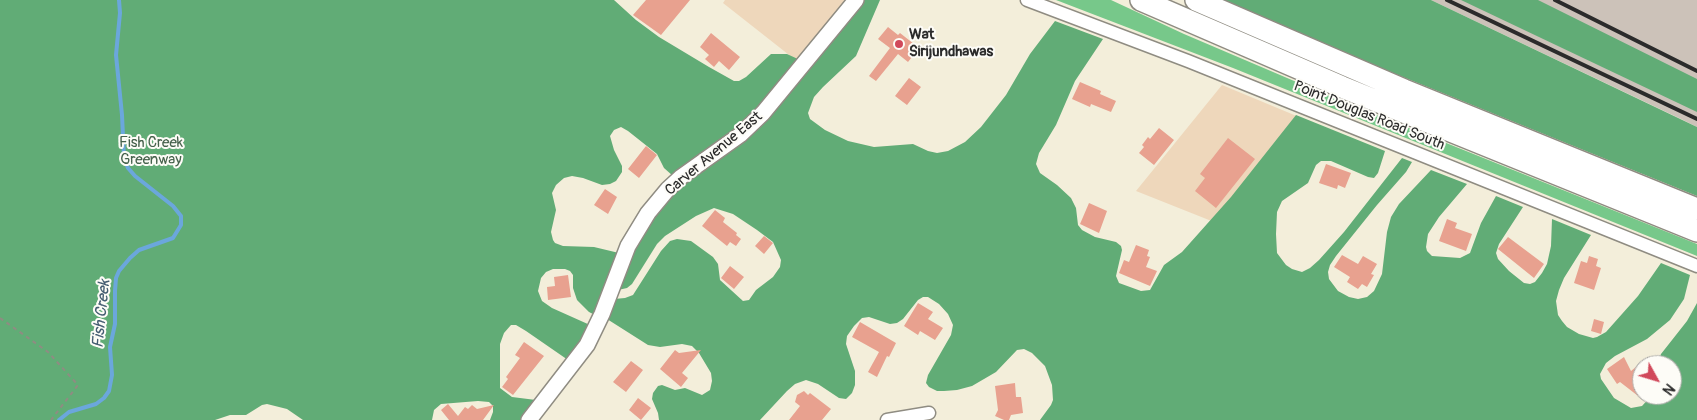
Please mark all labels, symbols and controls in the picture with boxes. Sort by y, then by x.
place label: Wat Sirijundhawas [909,26,993,61]
marker: Wat Sirijundhawas [893,38,905,50]
street label: Point Douglas Road South [1291,77,1447,155]
street label: Carver Avenue East [662,108,766,200]
park label: Fish Creek Greenway [119,134,183,169]
water label: Fish Creek [89,279,115,349]
north arrow [1632,355,1682,405]
text: N [1659,380,1678,398]

